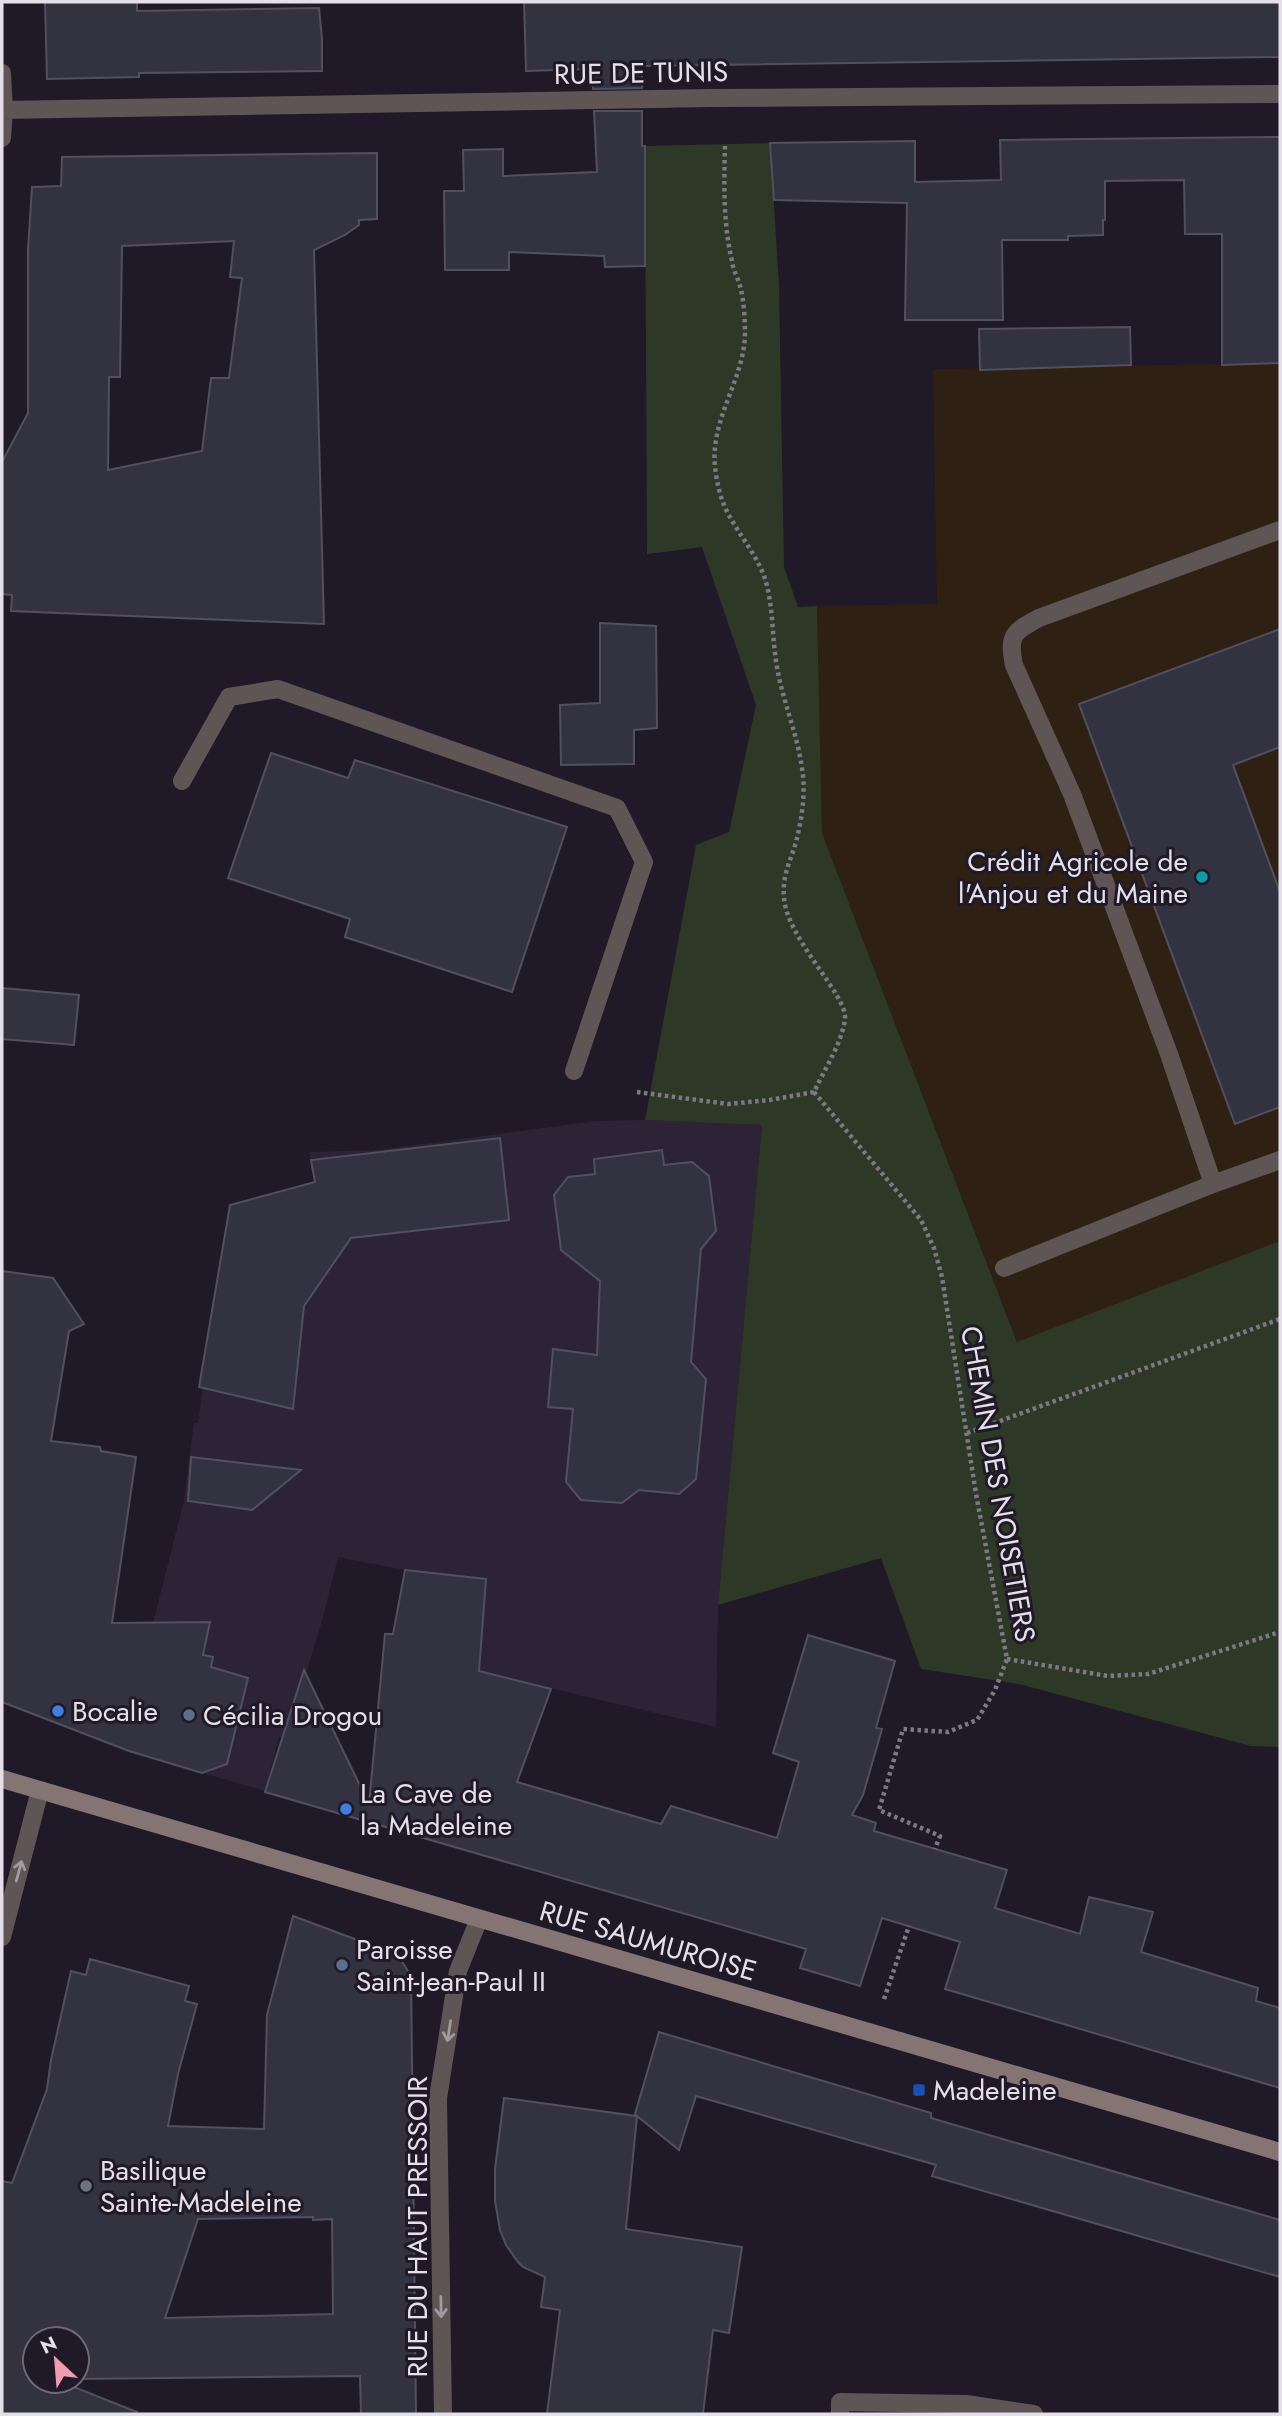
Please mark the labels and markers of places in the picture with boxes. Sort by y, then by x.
place label: Crédit Agricole de l'Anjou et du Maine [958,841,1188,914]
marker: Crédit Agricole de l'Anjou et du Maine [1194,869,1210,885]
place label: Bocalie [72,1691,158,1732]
place label: Cécilia Drogou [203,1695,382,1736]
marker: Bocalie [50,1703,66,1719]
marker: Cécilia Drogou [181,1707,197,1723]
place label: La Cave de la Madeleine [360,1773,512,1846]
marker: La Cave de la Madeleine [338,1801,354,1817]
place label: Paroisse Saint-Jean-Paul II [356,1929,546,2002]
marker: Paroisse Saint-Jean-Paul II [334,1957,350,1973]
place label: Madeleine [933,2070,1057,2111]
marker: Madeleine [911,2082,927,2098]
place label: Basilique Sainte-Madeleine [100,2150,302,2223]
marker: Basilique Sainte-Madeleine [78,2178,94,2194]

